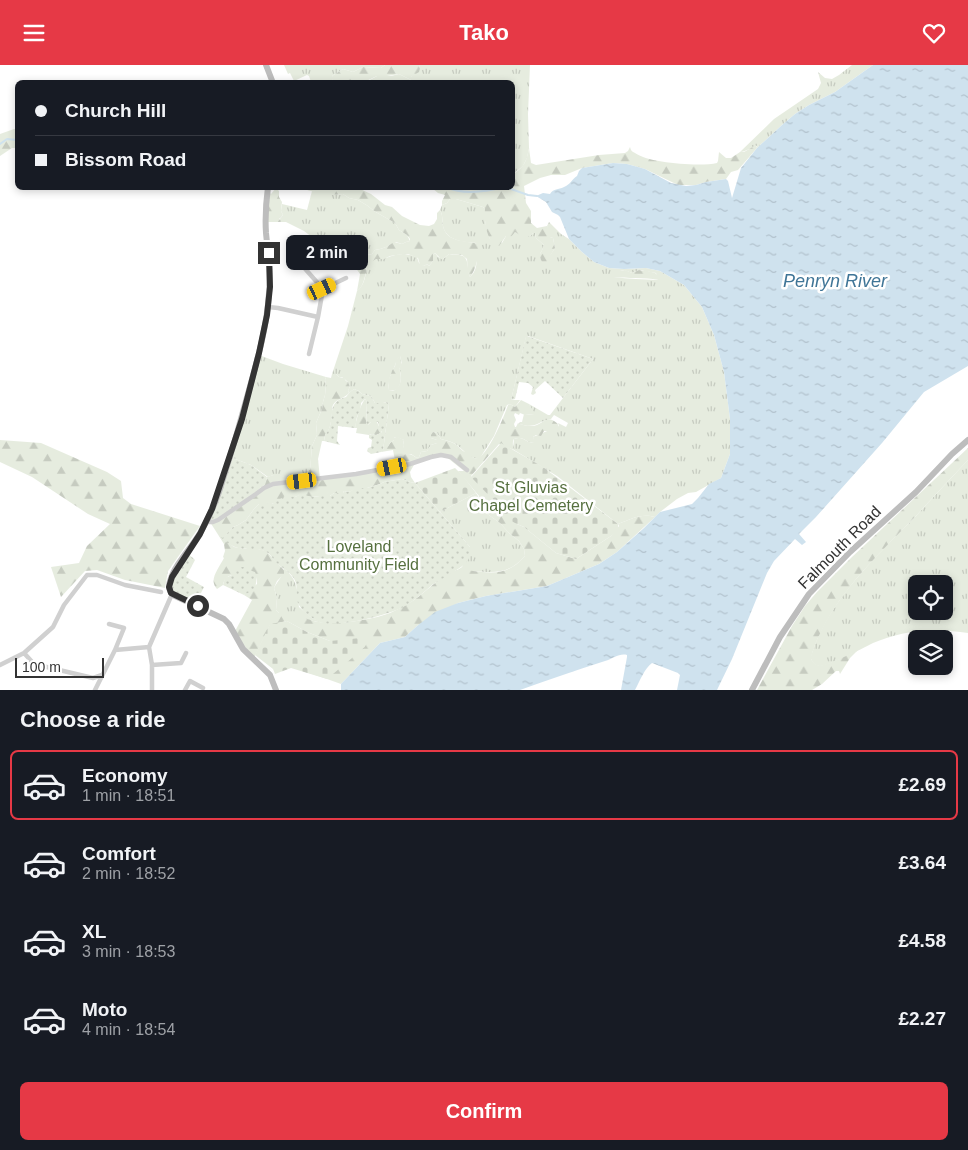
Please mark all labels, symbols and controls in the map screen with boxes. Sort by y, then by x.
icon: menu [20,19,48,47]
icon: heart [920,19,948,47]
text: Tako [459,20,509,45]
text: Church Hill [65,100,166,121]
text: Bissom Road [65,149,186,170]
callout: 2 min [286,235,369,271]
route end [258,242,280,264]
text: 2 min [306,244,348,261]
water label: Penryn River [783,271,888,291]
car [305,276,338,302]
car [375,457,408,477]
car [286,472,317,490]
park label: St Gluvias Chapel Cemetery [469,479,593,514]
street label: Falmouth Road [795,503,884,592]
park label: Loveland Community Field [299,538,419,573]
map controls [908,575,953,675]
button: locate [908,575,953,620]
route start [187,595,209,617]
button: layers [908,630,953,675]
scale bar [15,655,104,678]
text: 100 m [22,659,61,675]
text: Choose a ride [20,707,165,732]
icon: car [22,763,67,808]
text: Economy [82,765,168,786]
text: £2.69 [898,774,946,795]
text: 1 min · 18:51 [82,787,175,804]
icon: car [22,841,67,886]
text: Comfort [82,843,156,864]
text: £3.64 [898,852,946,873]
text: 2 min · 18:52 [82,865,175,882]
icon: car [22,919,67,964]
text: XL [82,921,106,942]
text: £4.58 [898,930,946,951]
text: 3 min · 18:53 [82,943,175,960]
icon: car [22,997,67,1042]
text: Moto [82,999,127,1020]
text: £2.27 [898,1008,946,1029]
text: 4 min · 18:54 [82,1021,175,1038]
button: Confirm [20,1082,948,1140]

